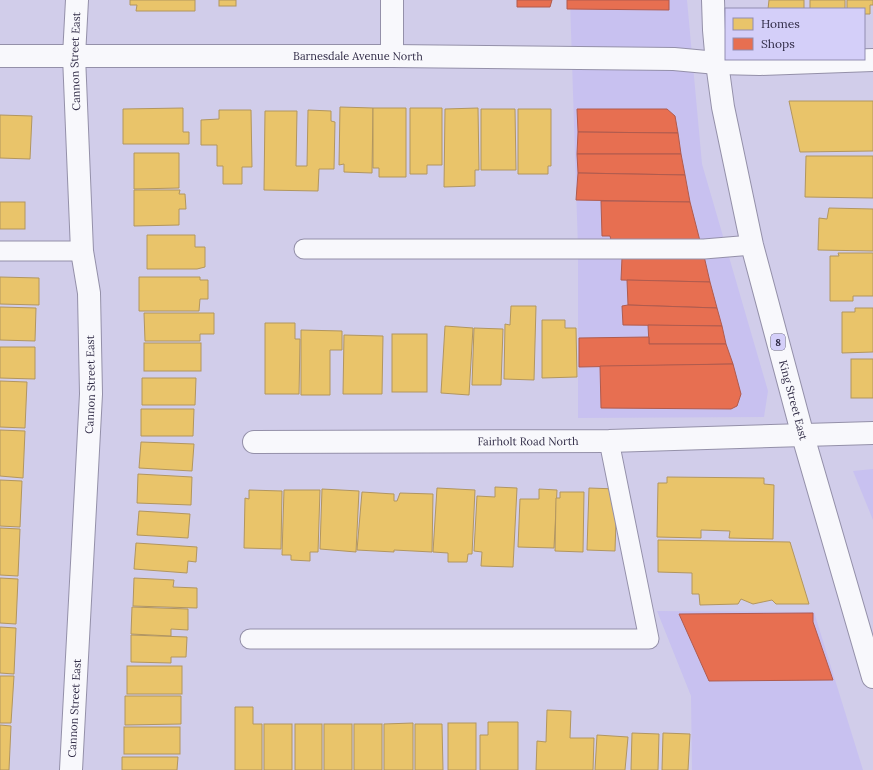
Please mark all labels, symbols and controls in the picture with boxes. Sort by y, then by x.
legend [725,8,865,60]
street label: Cannon Street East [67,11,83,111]
text: Homes [761,16,800,31]
text: Shops [761,36,795,51]
street label: Barnesdale Avenue North [293,49,423,63]
street label: Cannon Street East [82,334,98,434]
road number: 8 [771,334,785,350]
street label: King Street East [776,358,811,442]
street label: Fairholt Road North [477,434,579,448]
street label: Cannon Street East [65,658,84,758]

